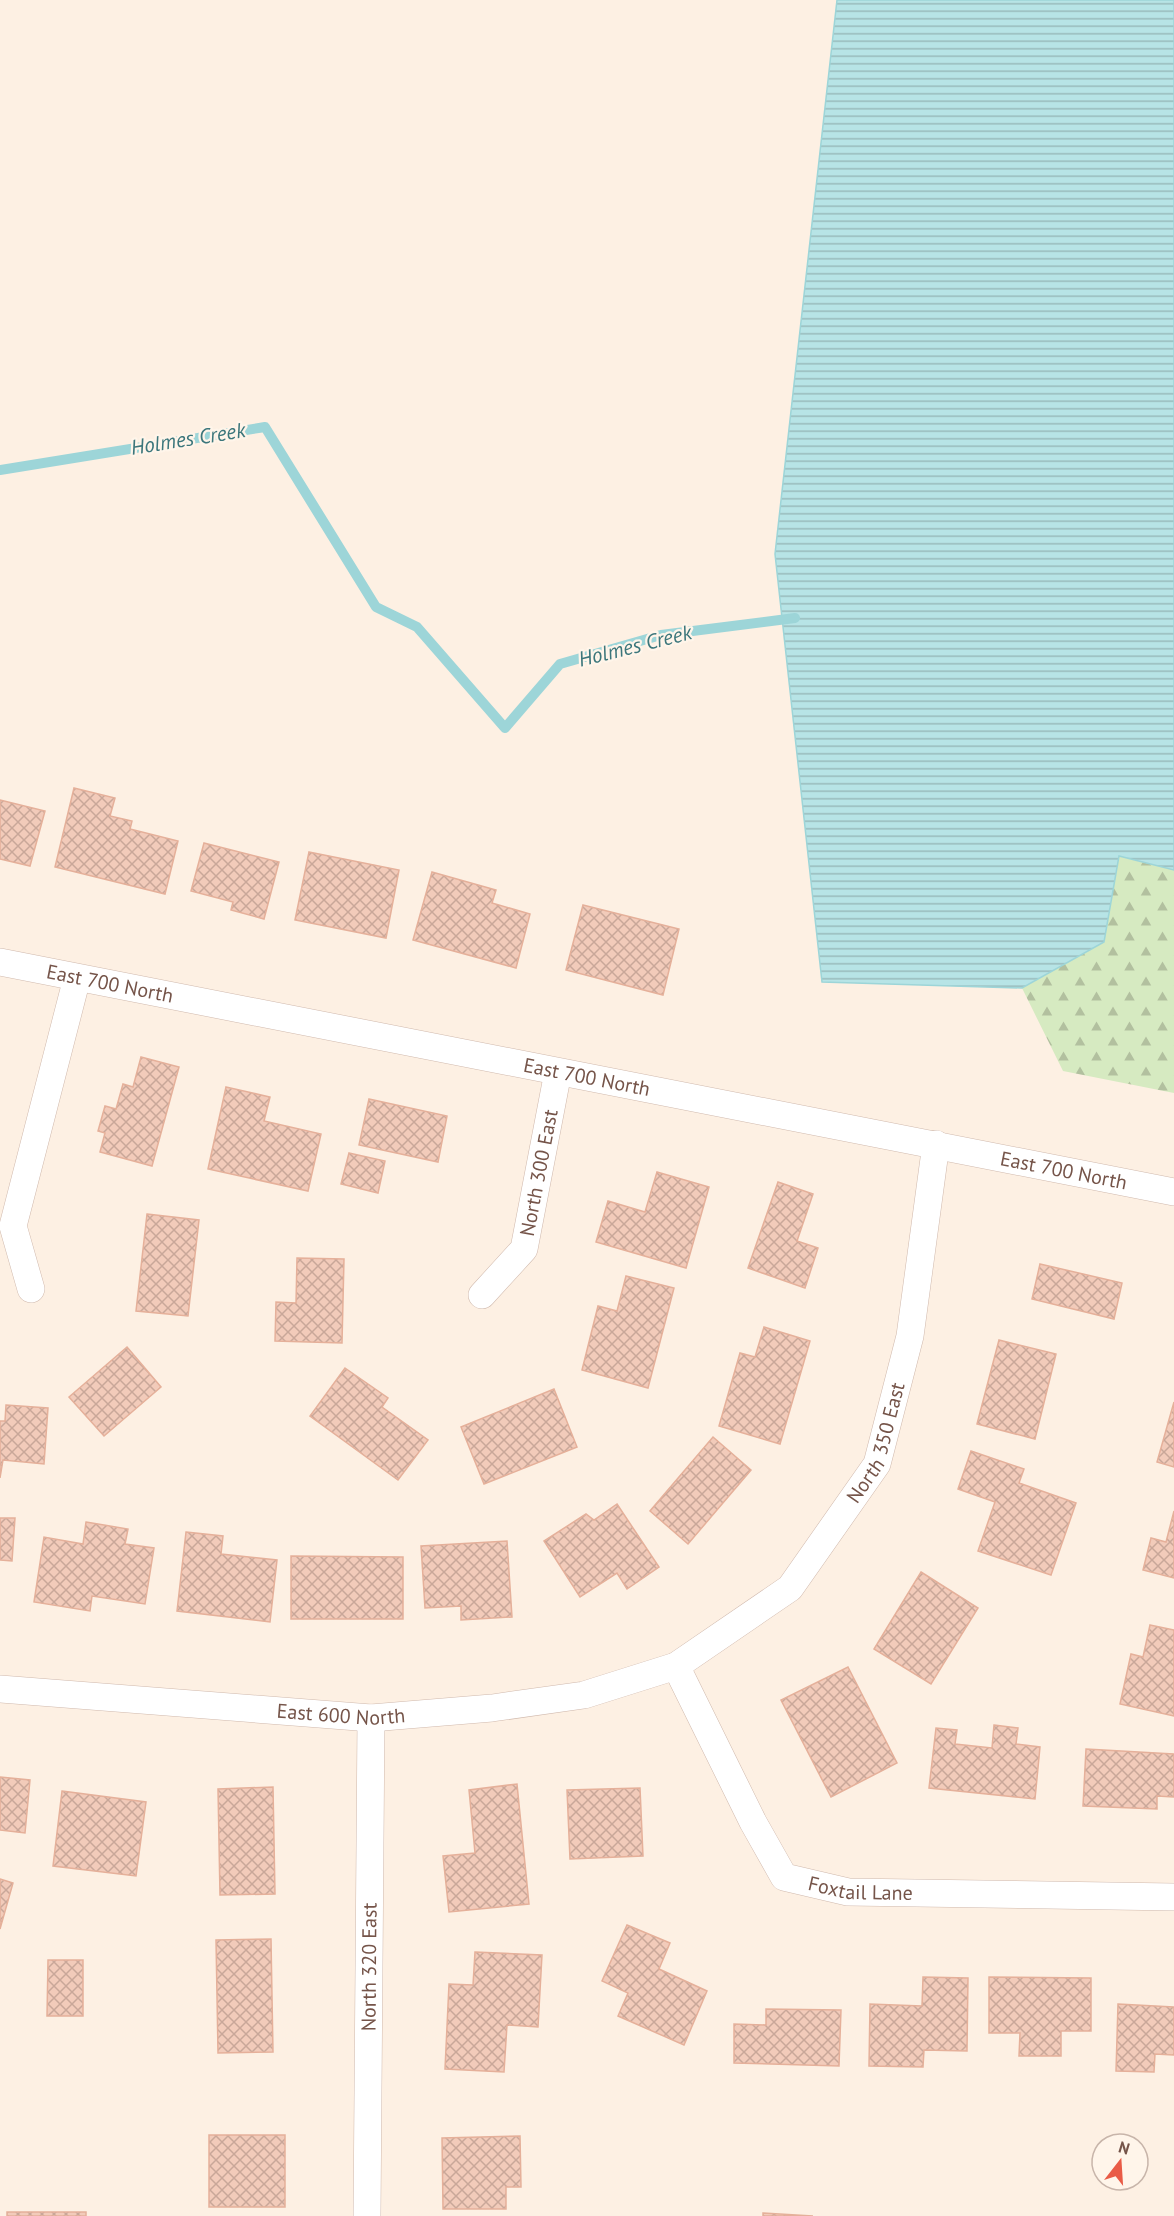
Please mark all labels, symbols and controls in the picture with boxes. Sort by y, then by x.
water label: Holmes Creek [129,416,249,461]
water label: Holmes Creek [575,618,696,673]
street label: East 700 North [44,958,176,1009]
street label: East 700 North [521,1052,652,1102]
street label: North 300 East [514,1107,564,1238]
street label: East 700 North [998,1145,1129,1196]
street label: North 350 East [841,1379,911,1508]
street label: East 600 North [276,1698,406,1731]
street label: Foxtail Lane [806,1870,913,1906]
street label: North 320 East [355,1902,383,2031]
north arrow [1090,2132,1150,2192]
text: N [1116,2137,1132,2159]

